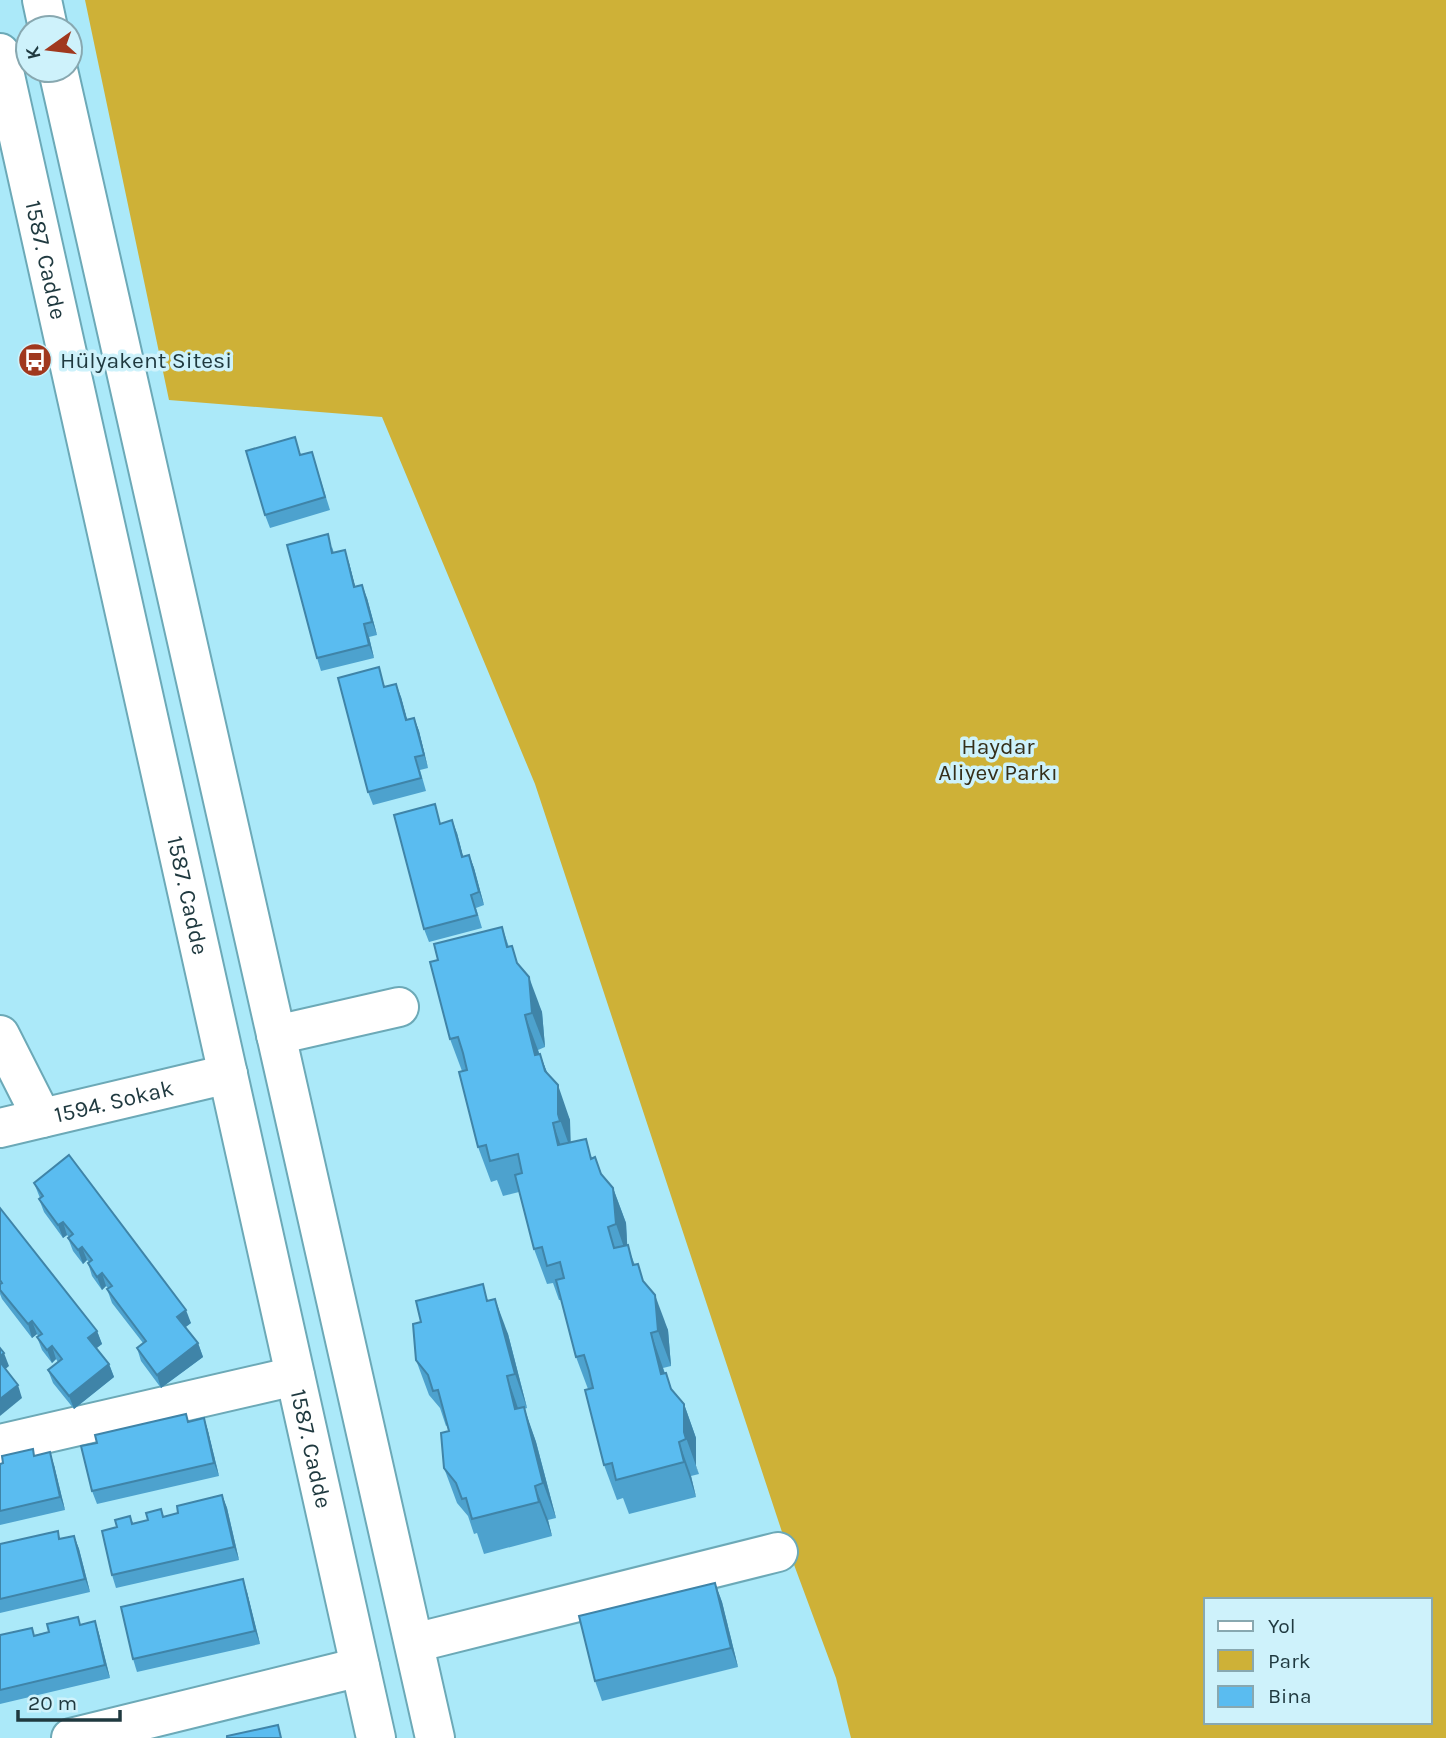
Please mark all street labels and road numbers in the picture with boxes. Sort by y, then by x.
street label: 1587. Cadde [20,198,73,322]
street label: 1587. Cadde [162,833,214,957]
street label: 1594. Sokak [52,1074,176,1128]
street label: 1587. Cadde [285,1387,338,1511]

